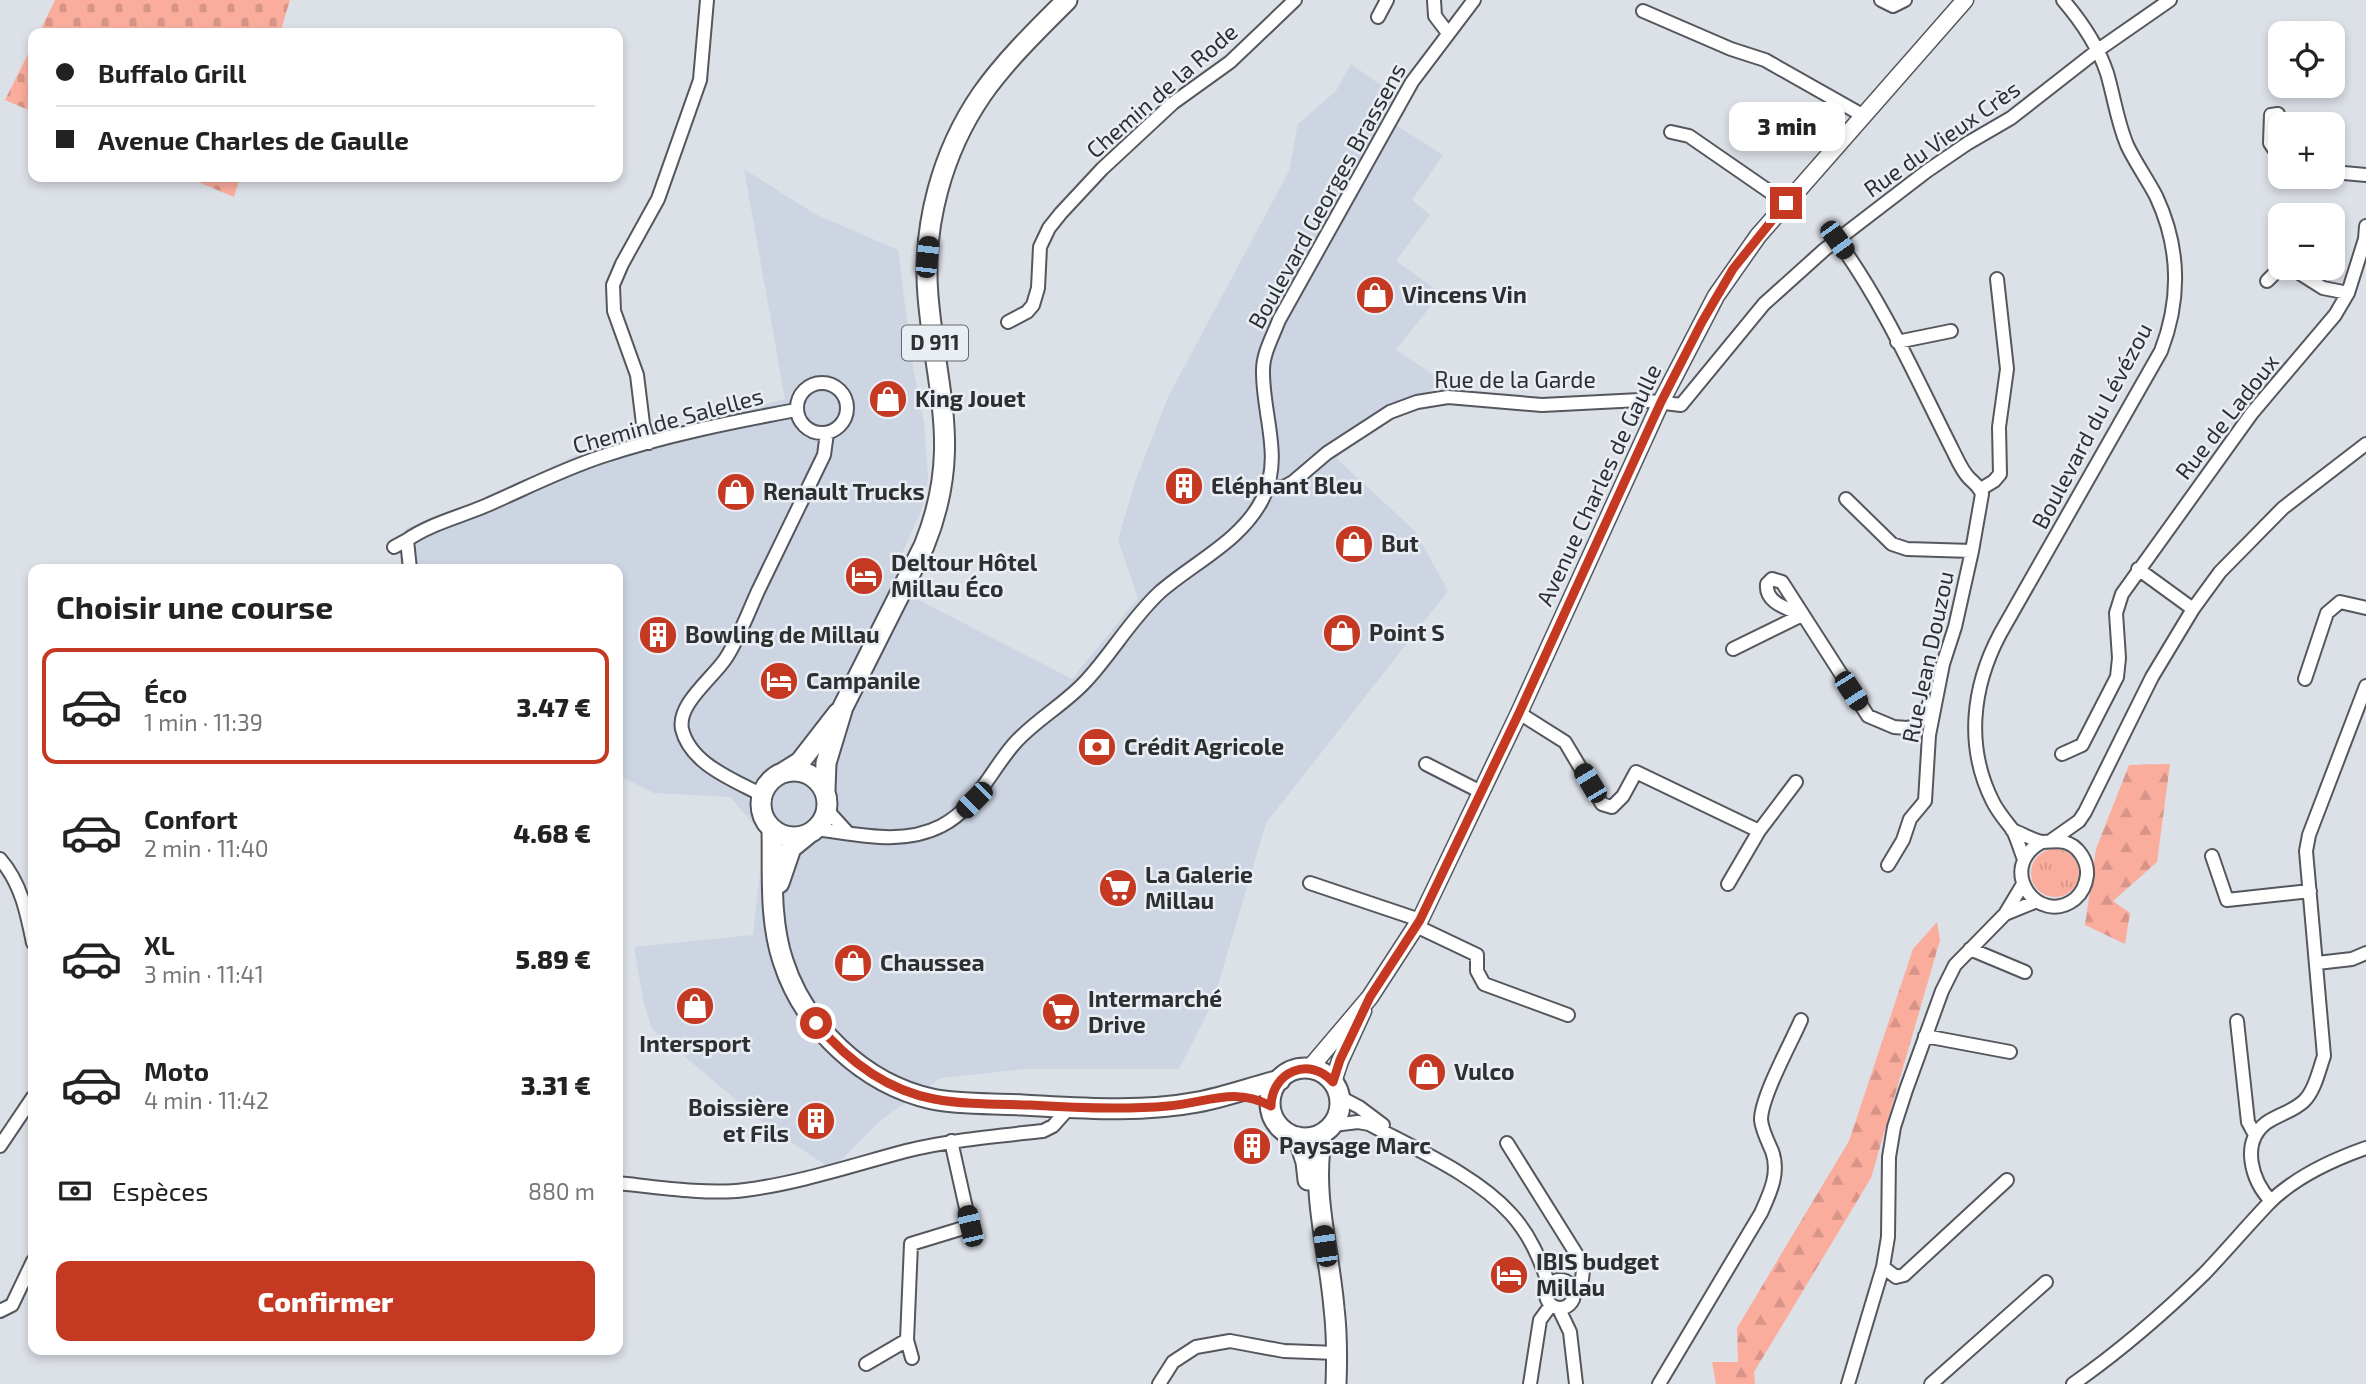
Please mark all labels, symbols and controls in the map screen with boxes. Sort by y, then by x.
street label: Chemin de la Rode [1080,17,1243,164]
map controls [2268,21,2345,280]
button: locate [2268,21,2345,98]
text: Buffalo Grill [98,57,246,88]
street label: Boulevard Georges Brassens [1241,58,1411,333]
street label: Rue du Vieux Crès [1858,74,2025,202]
callout: 3 min [1728,102,1844,150]
text: 3 min [1757,112,1817,140]
button: + [2268,112,2345,189]
text: Avenue Charles de Gaulle [98,124,409,155]
route end [1770,187,1802,219]
button: − [2268,203,2345,280]
car [1817,217,1858,263]
car [915,235,940,279]
shop icon: Vincens Vin [1354,274,1396,316]
place label: Vincens Vin [1402,280,1527,308]
street label: Boulevard du Lévézou [2025,318,2157,533]
road number: D 911 [902,326,968,360]
street label: Rue de Ladoux [2169,348,2284,485]
street label: Avenue Charles de Gaulle [1530,359,1666,610]
street label: Rue de la Garde [1434,365,1596,393]
shop icon: King Jouet [867,378,909,420]
street label: Chemin de Salelles [569,381,766,459]
place label: King Jouet [915,384,1026,412]
building icon: Eléphant Bleu [1163,465,1205,507]
shop icon: Renault Trucks [715,471,757,513]
place label: Eléphant Bleu [1211,471,1363,499]
place label: Renault Trucks [763,477,925,505]
shop icon: But [1333,523,1375,565]
place label: But [1381,529,1419,557]
place label: Deltour Hôtel Millau Éco [891,548,1038,602]
hotel icon: Deltour Hôtel Millau Éco [843,555,885,597]
street label: Rue Jean Douzou [1895,568,1959,745]
text: Choisir une course [56,587,333,625]
shop icon: Point S [1321,612,1363,654]
building icon: Bowling de Millau [637,614,679,656]
place label: Point S [1369,618,1445,646]
place label: Bowling de Millau [685,620,880,648]
hotel icon: Campanile [758,660,800,702]
place label: Campanile [806,666,921,694]
car [1831,668,1872,714]
icon: car [60,675,123,738]
text: Éco [144,677,187,708]
text: 3.47 € [517,691,591,722]
text: 1 min · 11:39 [144,708,263,736]
bank icon: Crédit Agricole [1076,726,1118,768]
place label: Crédit Agricole [1124,732,1284,760]
car [1571,760,1610,806]
car [952,778,997,822]
icon: car [60,801,123,864]
text: Confort [144,803,238,834]
text: 4.68 € [513,817,591,848]
text: 2 min · 11:40 [144,834,269,862]
place label: La Galerie Millau [1145,860,1253,914]
supermarket icon: La Galerie Millau [1097,867,1139,909]
icon: car [60,927,123,990]
text: XL [144,929,175,960]
shop icon: Chaussea [832,942,874,984]
text: 5.89 € [516,943,591,974]
place label: Chaussea [880,948,985,976]
text: 3 min · 11:41 [144,960,264,988]
place label: Intermarché Drive [1088,984,1222,1038]
shop icon: Intersport [674,985,716,1027]
supermarket icon: Intermarché Drive [1040,991,1082,1033]
route start [800,1007,832,1039]
place label: Intersport [639,1029,751,1057]
shop icon: Vulco [1406,1051,1448,1093]
icon: car [60,1053,123,1116]
text: Moto [144,1055,209,1086]
place label: Vulco [1454,1057,1515,1085]
text: 3.31 € [521,1069,591,1100]
text: 4 min · 11:42 [144,1086,269,1114]
place label: Boissière et Fils [688,1093,789,1147]
building icon: Boissière et Fils [795,1100,837,1142]
building icon: Paysage Marc [1231,1125,1273,1167]
place label: Paysage Marc [1279,1131,1431,1159]
icon: cash [56,1172,94,1210]
text: Espèces [112,1175,209,1206]
text: 880 m [528,1177,595,1205]
car [956,1203,985,1249]
car [1312,1224,1339,1268]
place label: IBIS budget Millau [1536,1247,1659,1301]
hotel icon: IBIS budget Millau [1488,1254,1530,1296]
button: Confirmer [56,1261,595,1341]

